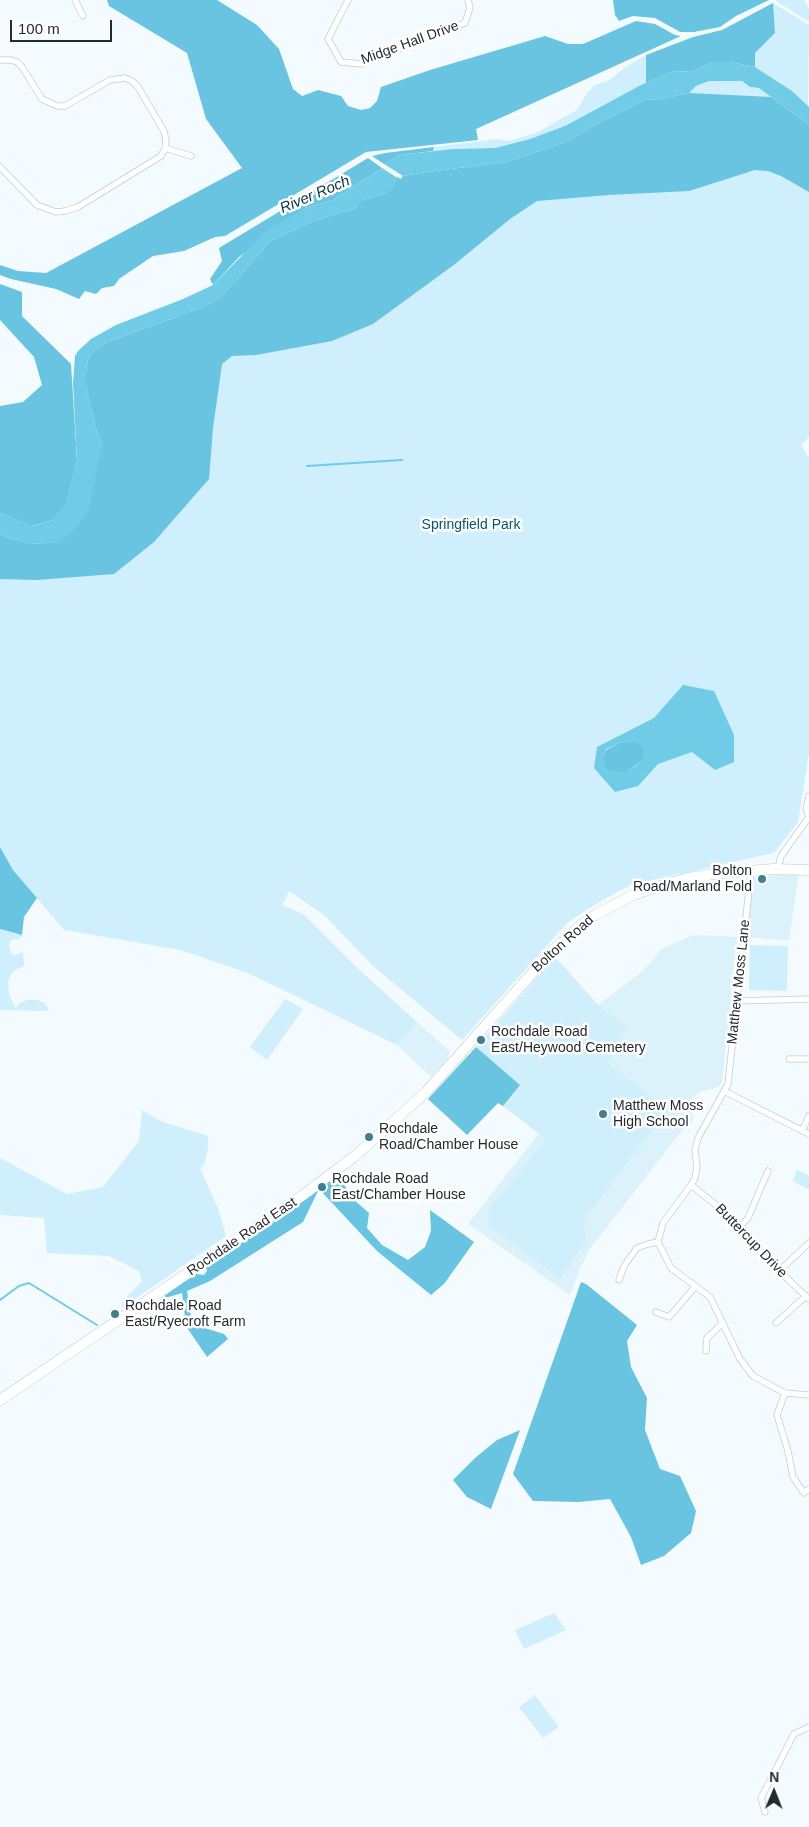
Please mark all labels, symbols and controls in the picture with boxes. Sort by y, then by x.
scale bar [12,10,115,42]
street label: Midge Hall Drive [359,18,461,68]
text: 100 m [18,20,60,37]
water label: River Roch [277,172,353,218]
park label: Springfield Park [422,517,520,533]
place label: Bolton Road/Marland Fold [633,863,752,896]
marker: Bolton Road/Marland Fold [756,873,768,885]
street label: Bolton Road [529,912,597,976]
street label: Matthew Moss Lane [724,919,754,1045]
place label: Rochdale Road East/Heywood Cemetery [491,1024,646,1056]
marker: Rochdale Road East/Heywood Cemetery [475,1034,487,1046]
place label: Matthew Moss High School [613,1098,703,1130]
marker: Matthew Moss High School [597,1108,609,1120]
place label: Rochdale Road/Chamber House [379,1121,518,1154]
marker: Rochdale Road/Chamber House [363,1131,375,1143]
place label: Rochdale Road East/Chamber House [332,1171,466,1204]
marker: Rochdale Road East/Chamber House [316,1181,328,1193]
street label: Rochdale Road East [184,1194,300,1280]
street label: Buttercup Drive [711,1200,791,1282]
place label: Rochdale Road East/Ryecroft Farm [125,1298,246,1330]
marker: Rochdale Road East/Ryecroft Farm [109,1308,121,1320]
north arrow [749,1767,799,1817]
text: N [769,1769,779,1785]

